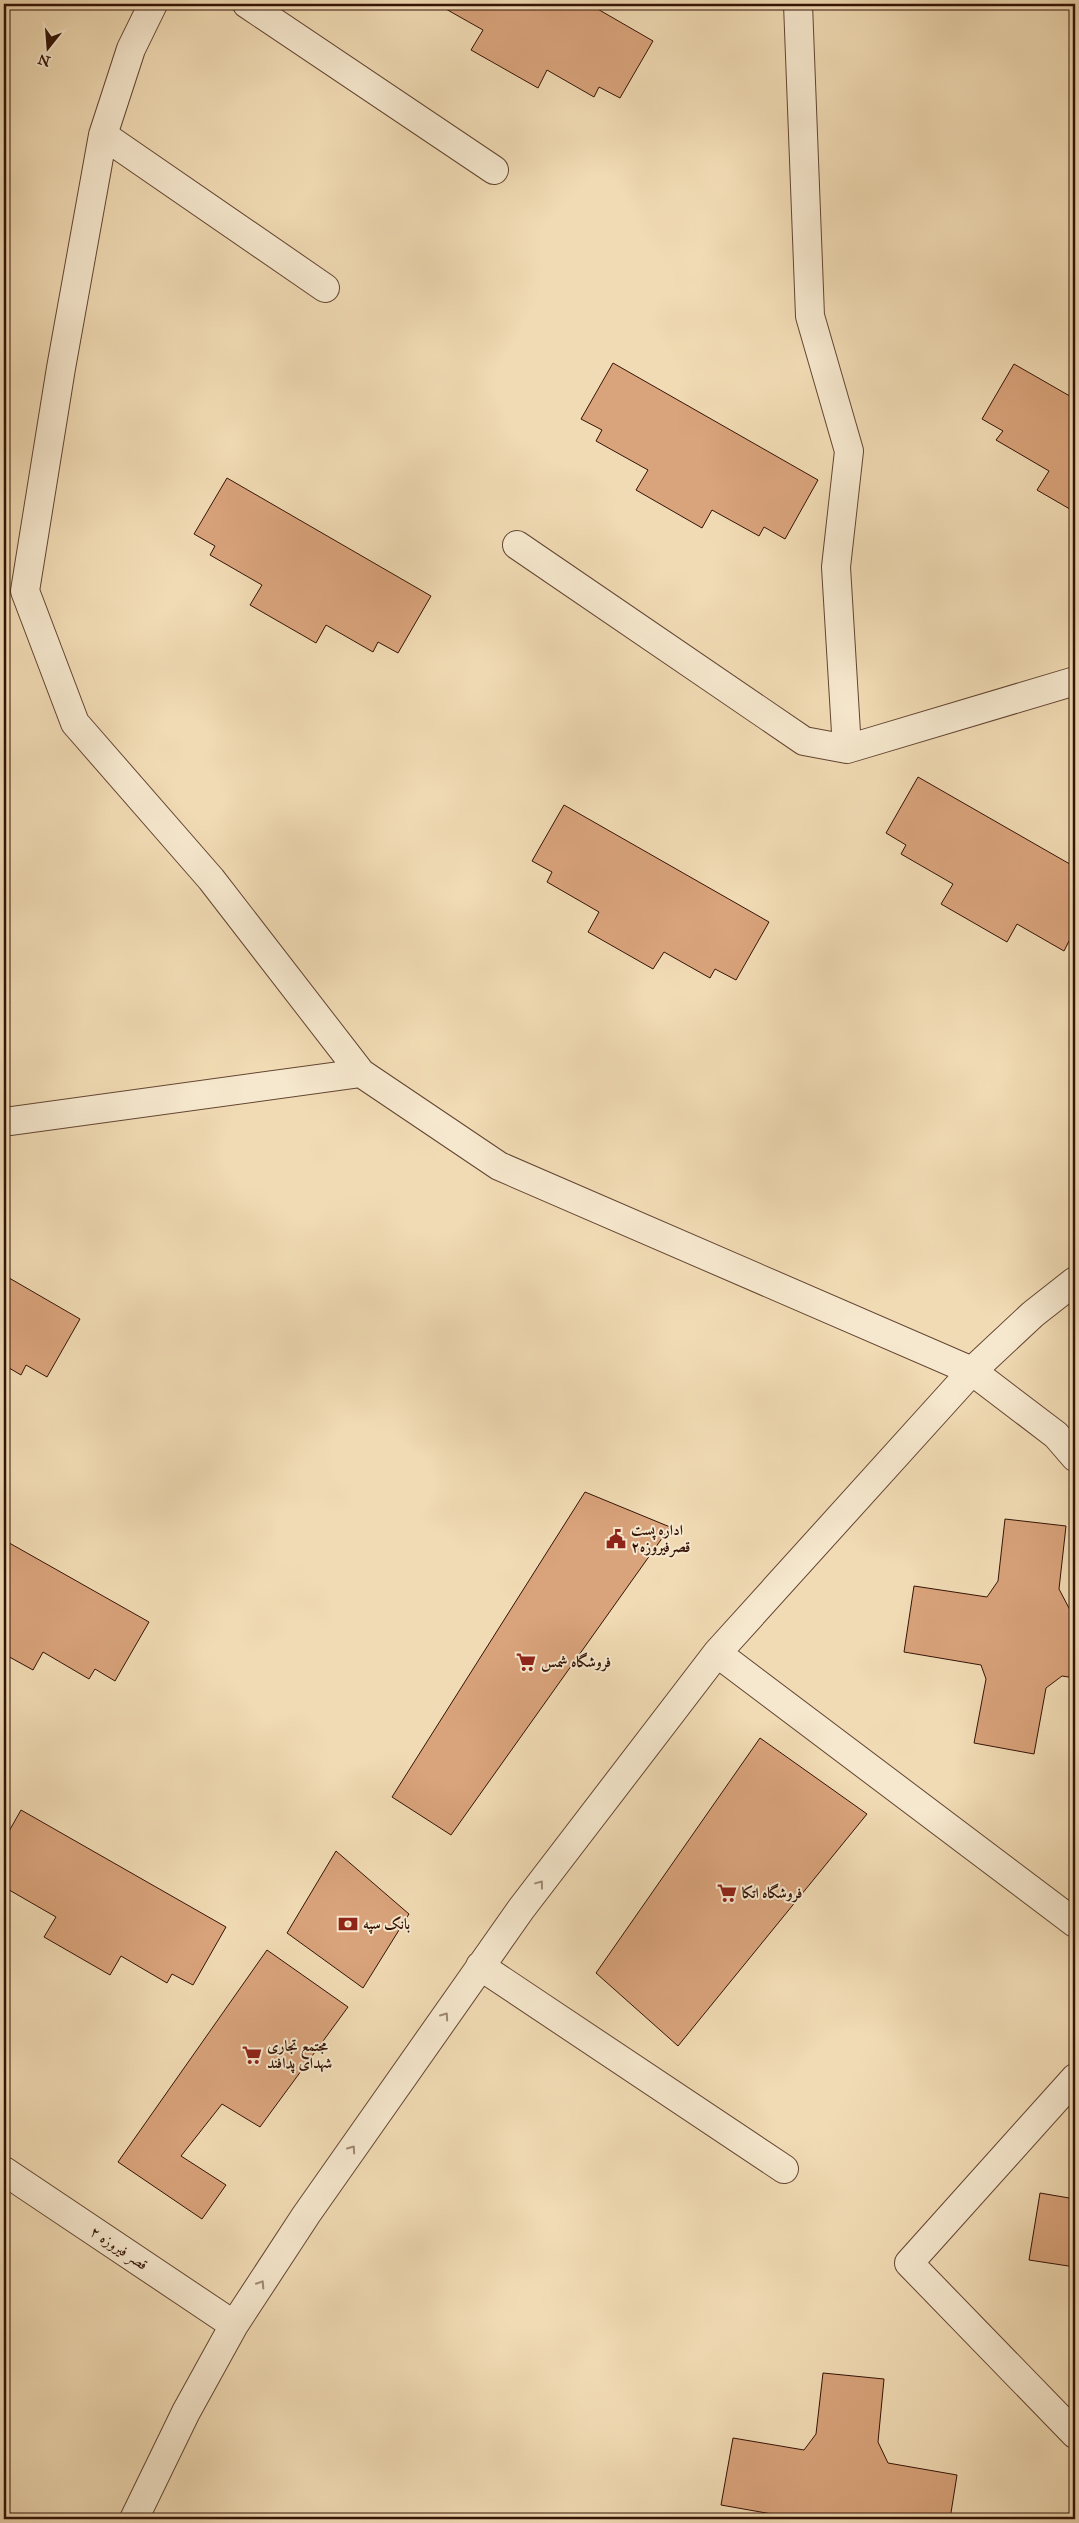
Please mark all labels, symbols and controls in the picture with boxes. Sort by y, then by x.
north arrow [22,22,72,72]
text: N [36,50,53,70]
place label: اداره پست قصرفیروزه۲ [631,1521,690,1558]
public building icon: اداره پست قصرفیروزه۲ [605,1528,627,1550]
supermarket icon: فروشگاه شمس [515,1651,537,1673]
place label: فروشگاه شمس [541,1652,611,1672]
one-way arrow [534,1880,543,1890]
supermarket icon: فروشگاه اتکا [716,1882,738,1904]
place label: فروشگاه اتکا [742,1883,802,1903]
bank icon: بانک سپه [337,1913,359,1935]
place label: بانک سپه [363,1915,410,1934]
one-way arrow [439,2012,448,2022]
place label: مجتمع تجاری شهدای پدافند [267,2037,332,2074]
supermarket icon: مجتمع تجاری شهدای پدافند [241,2044,263,2066]
one-way arrow [346,2146,355,2155]
street label: قصر فیروزه ۲ [86,2222,151,2275]
one-way arrow [255,2280,264,2290]

